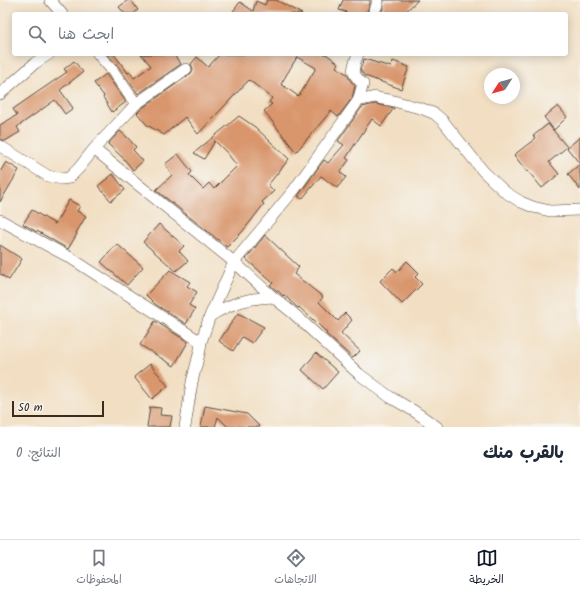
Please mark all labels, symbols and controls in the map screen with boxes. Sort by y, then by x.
search box [12,12,568,56]
icon: search [26,23,48,45]
text: ابحث هنا [58,23,114,47]
north arrow [484,68,520,104]
scale bar [12,399,104,418]
text: 50 m [18,399,43,417]
text: بالقرب منك [483,440,564,467]
text: النتائج: 0 [16,443,61,464]
tab: المحفوظات [76,547,122,589]
tab: الاتجاهات [274,547,317,589]
tab: الخريطة [469,547,504,589]

